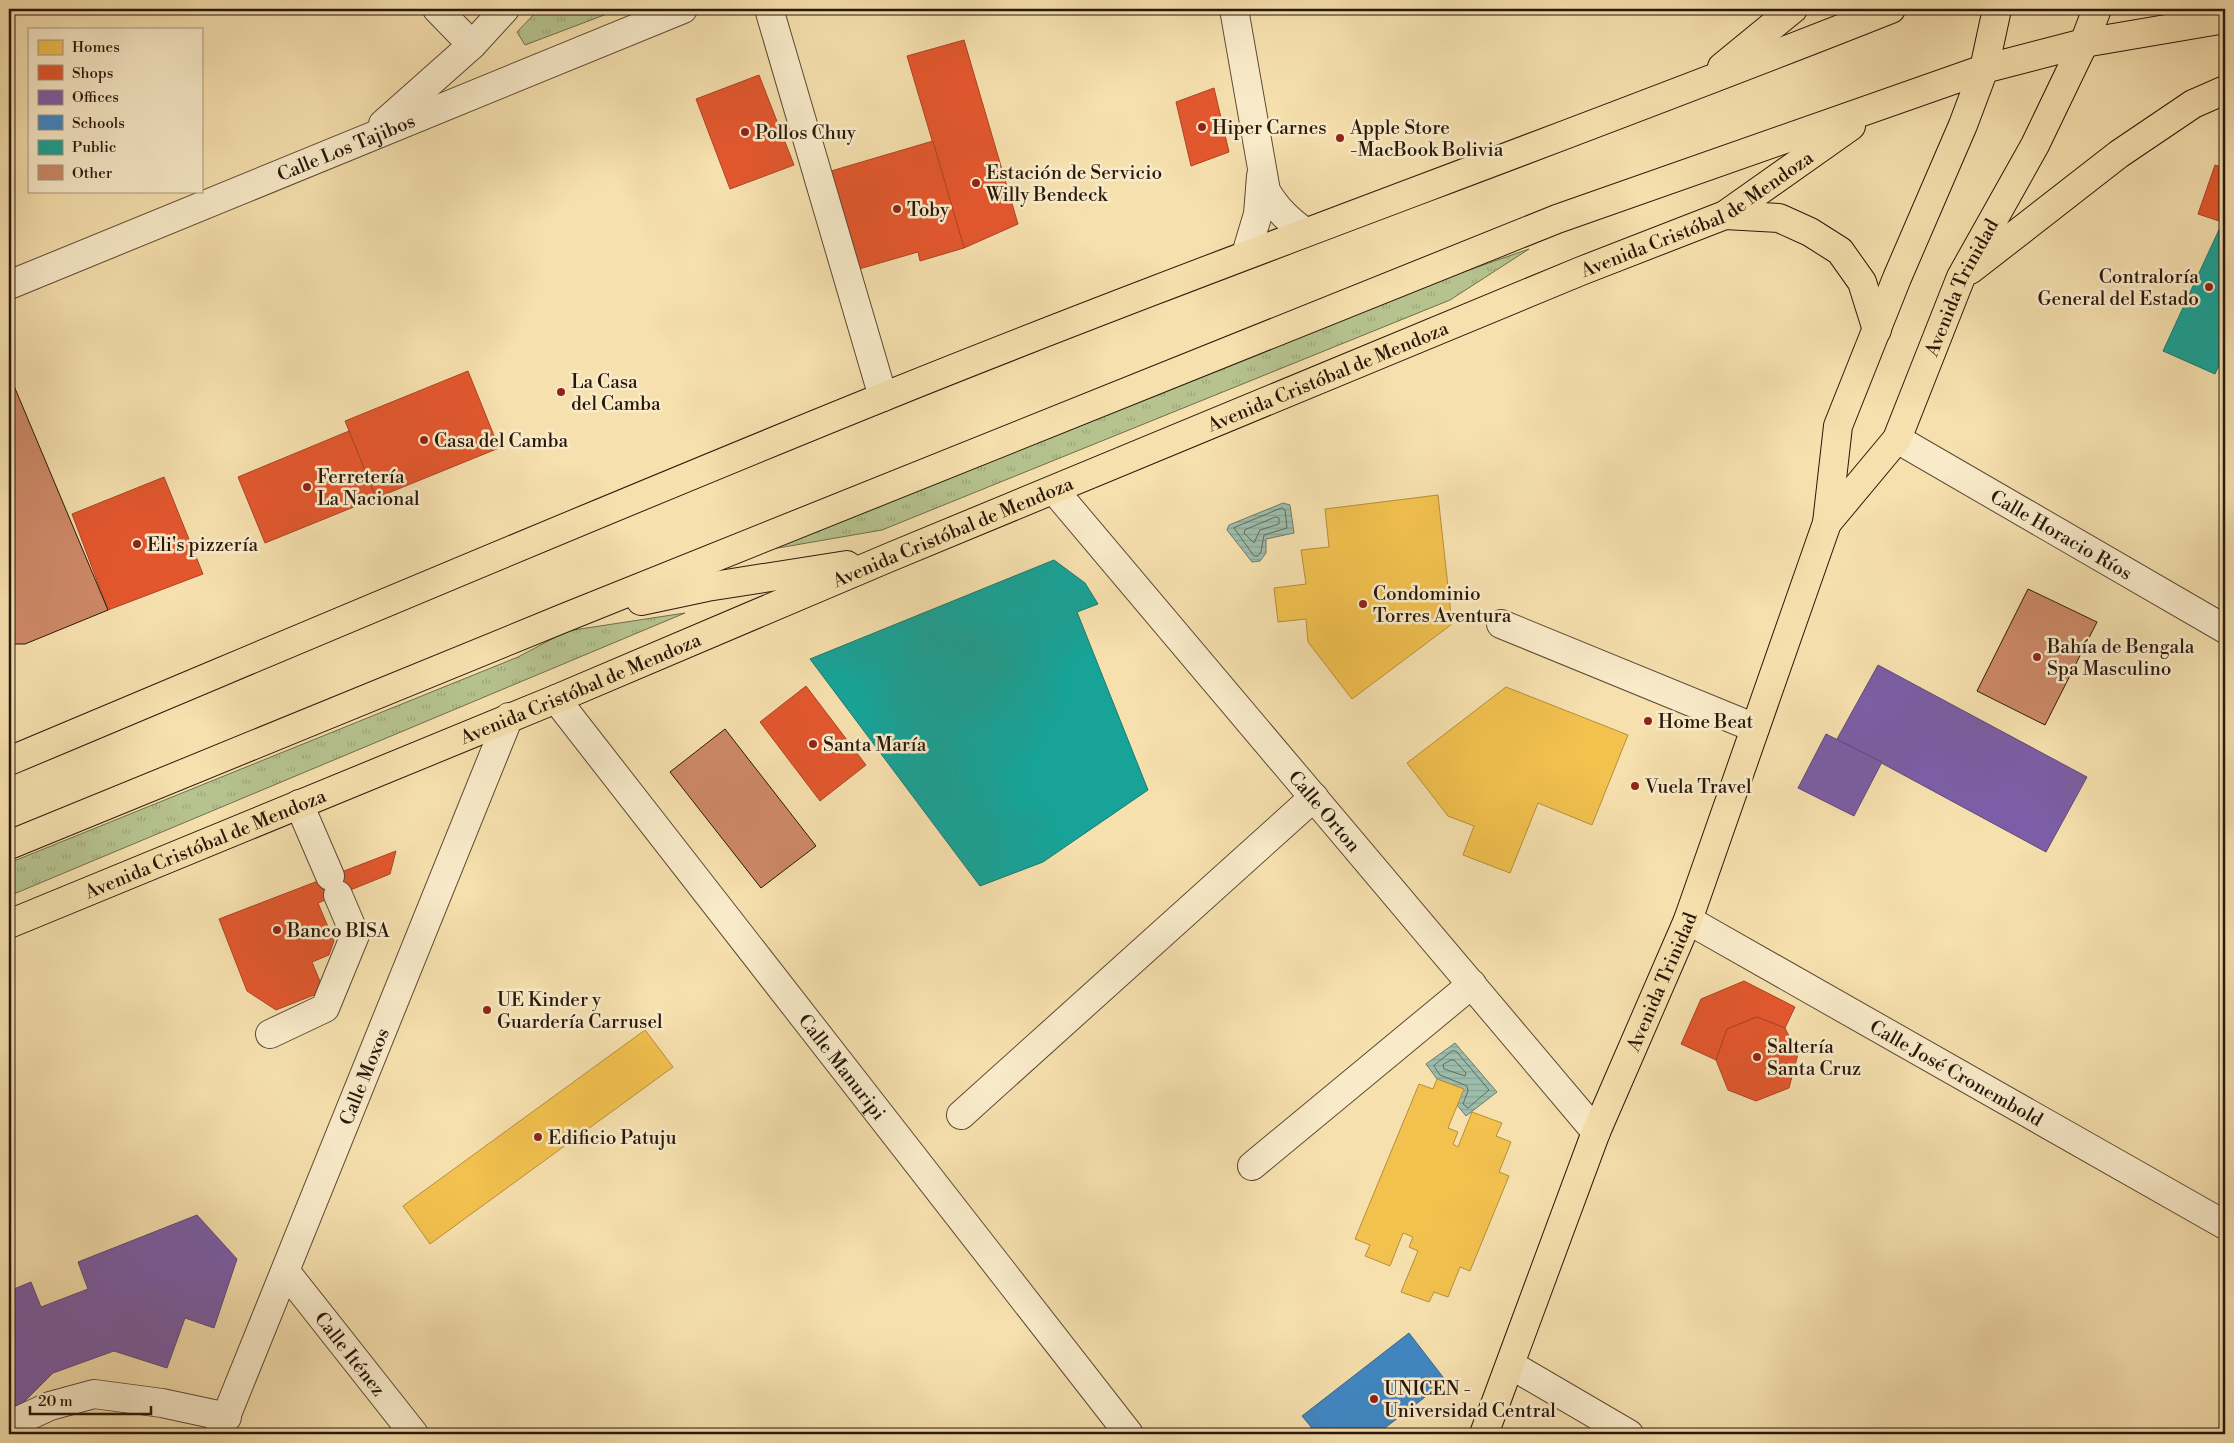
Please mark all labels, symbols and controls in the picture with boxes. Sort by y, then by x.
legend [28,28,202,192]
text: Homes [72,38,120,57]
text: Shops [72,64,113,83]
text: Offices [72,88,119,107]
street label: Calle Los Tajibos [274,109,419,187]
text: Schools [72,114,125,133]
place label: Hiper Carnes [1212,116,1327,140]
place label: Apple Store -MacBook Bolivia [1349,116,1504,162]
place label: Pollos Chuy [755,121,857,145]
marker: Hiper Carnes [1196,121,1208,133]
marker: Pollos Chuy [739,126,751,138]
marker: Apple Store -MacBook Bolivia [1334,132,1346,144]
text: Public [72,138,116,157]
street label: Avenida Cristóbal de Mendoza [1576,145,1818,283]
place label: Estación de Servicio Willy Bendeck [985,161,1162,207]
text: Other [72,164,113,183]
marker: Estación de Servicio Willy Bendeck [970,177,982,189]
place label: Toby [907,198,950,222]
marker: Toby [891,203,903,215]
street label: Avenida Trinidad [1920,215,2004,361]
place label: Contraloría General del Estado [2038,265,2199,311]
marker: Contraloría General del Estado [2203,281,2215,293]
street label: Avenida Cristóbal de Mendoza [1203,316,1452,438]
place label: La Casa del Camba [571,370,661,416]
marker: La Casa del Camba [555,386,567,398]
place label: Casa del Camba [434,429,569,453]
marker: Casa del Camba [418,434,430,446]
place label: Ferretería La Nacional [317,465,420,511]
street label: Avenida Cristóbal de Mendoza [828,471,1077,594]
marker: Ferretería La Nacional [301,481,313,493]
street label: Calle Horacio Ríos [1986,485,2136,586]
place label: Eli's pizzería [147,533,258,557]
marker: Eli's pizzería [131,538,143,550]
place label: Condominio Torres Aventura [1373,582,1512,628]
marker: Condominio Torres Aventura [1357,598,1369,610]
street label: Avenida Cristóbal de Mendoza [456,628,705,751]
place label: Bahía de Bengala Spa Masculino [2046,635,2195,681]
marker: Bahía de Bengala Spa Masculino [2031,651,2043,663]
place label: Home Beat [1658,710,1754,734]
marker: Home Beat [1642,715,1654,727]
place label: Santa María [823,733,927,757]
marker: Santa María [807,738,819,750]
street label: Calle Orton [1283,766,1365,857]
place label: Vuela Travel [1644,775,1752,799]
marker: Vuela Travel [1629,780,1641,792]
street label: Avenida Cristóbal de Mendoza [80,784,330,905]
street label: Avenida Trinidad [1621,909,1703,1056]
place label: Banco BISA [286,919,391,943]
marker: Banco BISA [271,924,283,936]
place label: UE Kinder y Guardería Carrusel [497,988,663,1034]
marker: UE Kinder y Guardería Carrusel [481,1004,493,1016]
street label: Calle Manuripi [793,1009,891,1125]
street label: Calle José Cronembold [1865,1015,2047,1132]
street label: Calle Moxos [334,1024,395,1129]
place label: Saltería Santa Cruz [1767,1035,1861,1081]
marker: Saltería Santa Cruz [1751,1051,1763,1063]
place label: Edificio Patuju [548,1126,677,1150]
marker: Edificio Patuju [532,1131,544,1143]
street label: Calle Iténez [309,1307,390,1401]
place label: UNICEN - Universidad Central [1384,1377,1556,1423]
scale bar [30,1383,151,1415]
text: 20 m [38,1392,73,1411]
marker: UNICEN - Universidad Central [1368,1393,1380,1405]

